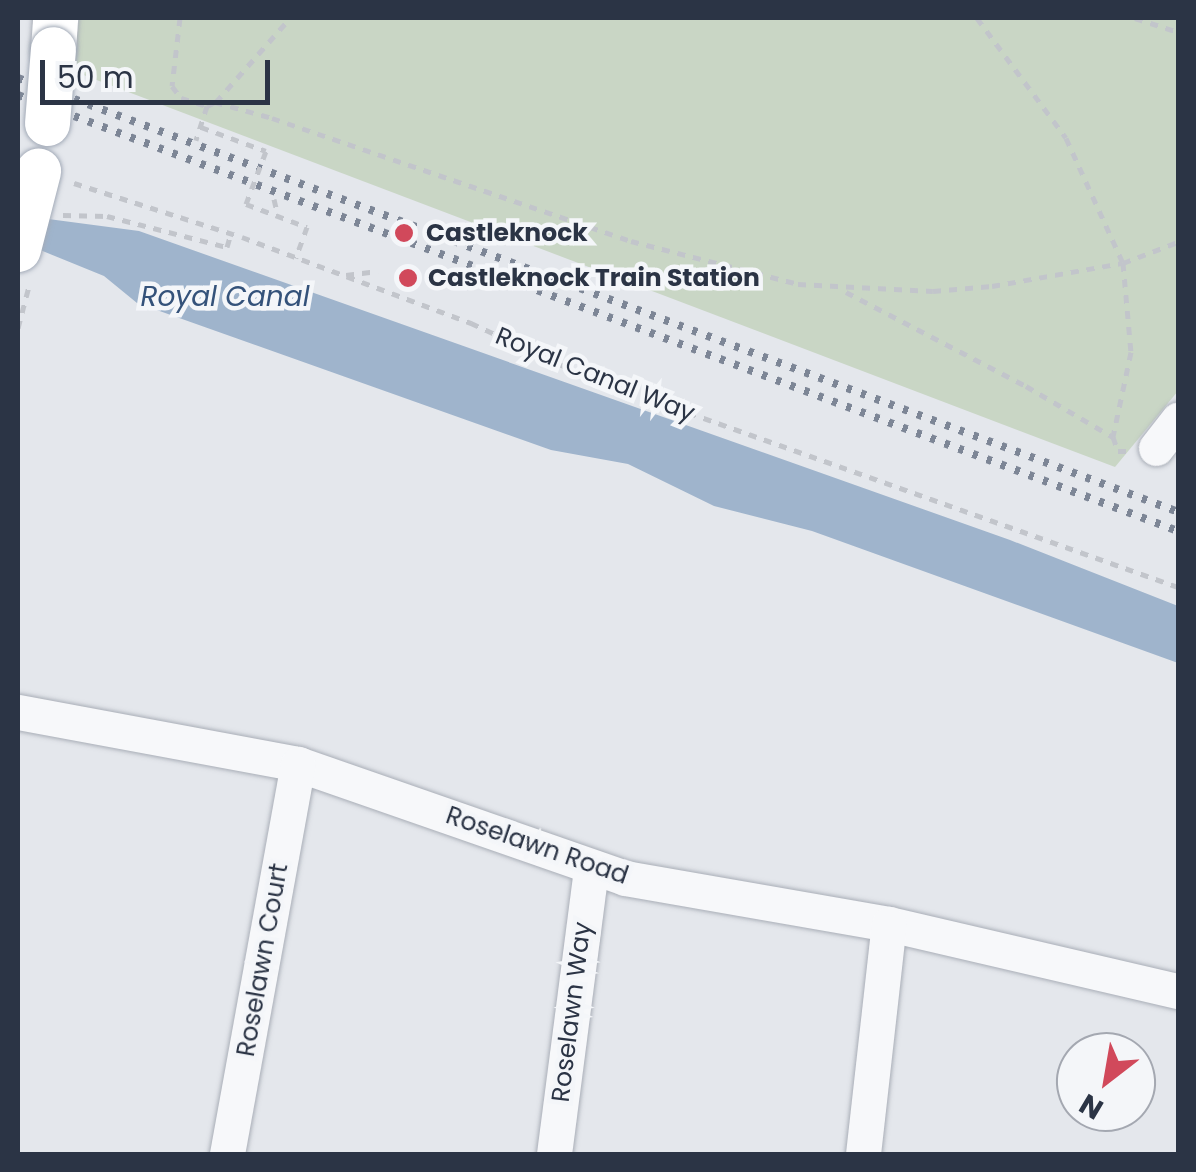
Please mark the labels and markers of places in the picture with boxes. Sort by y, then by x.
place label: Castleknock [426,218,588,248]
marker: Castleknock [391,220,417,246]
place label: Castleknock Train Station [428,263,760,293]
marker: Castleknock Train Station [397,267,419,289]

